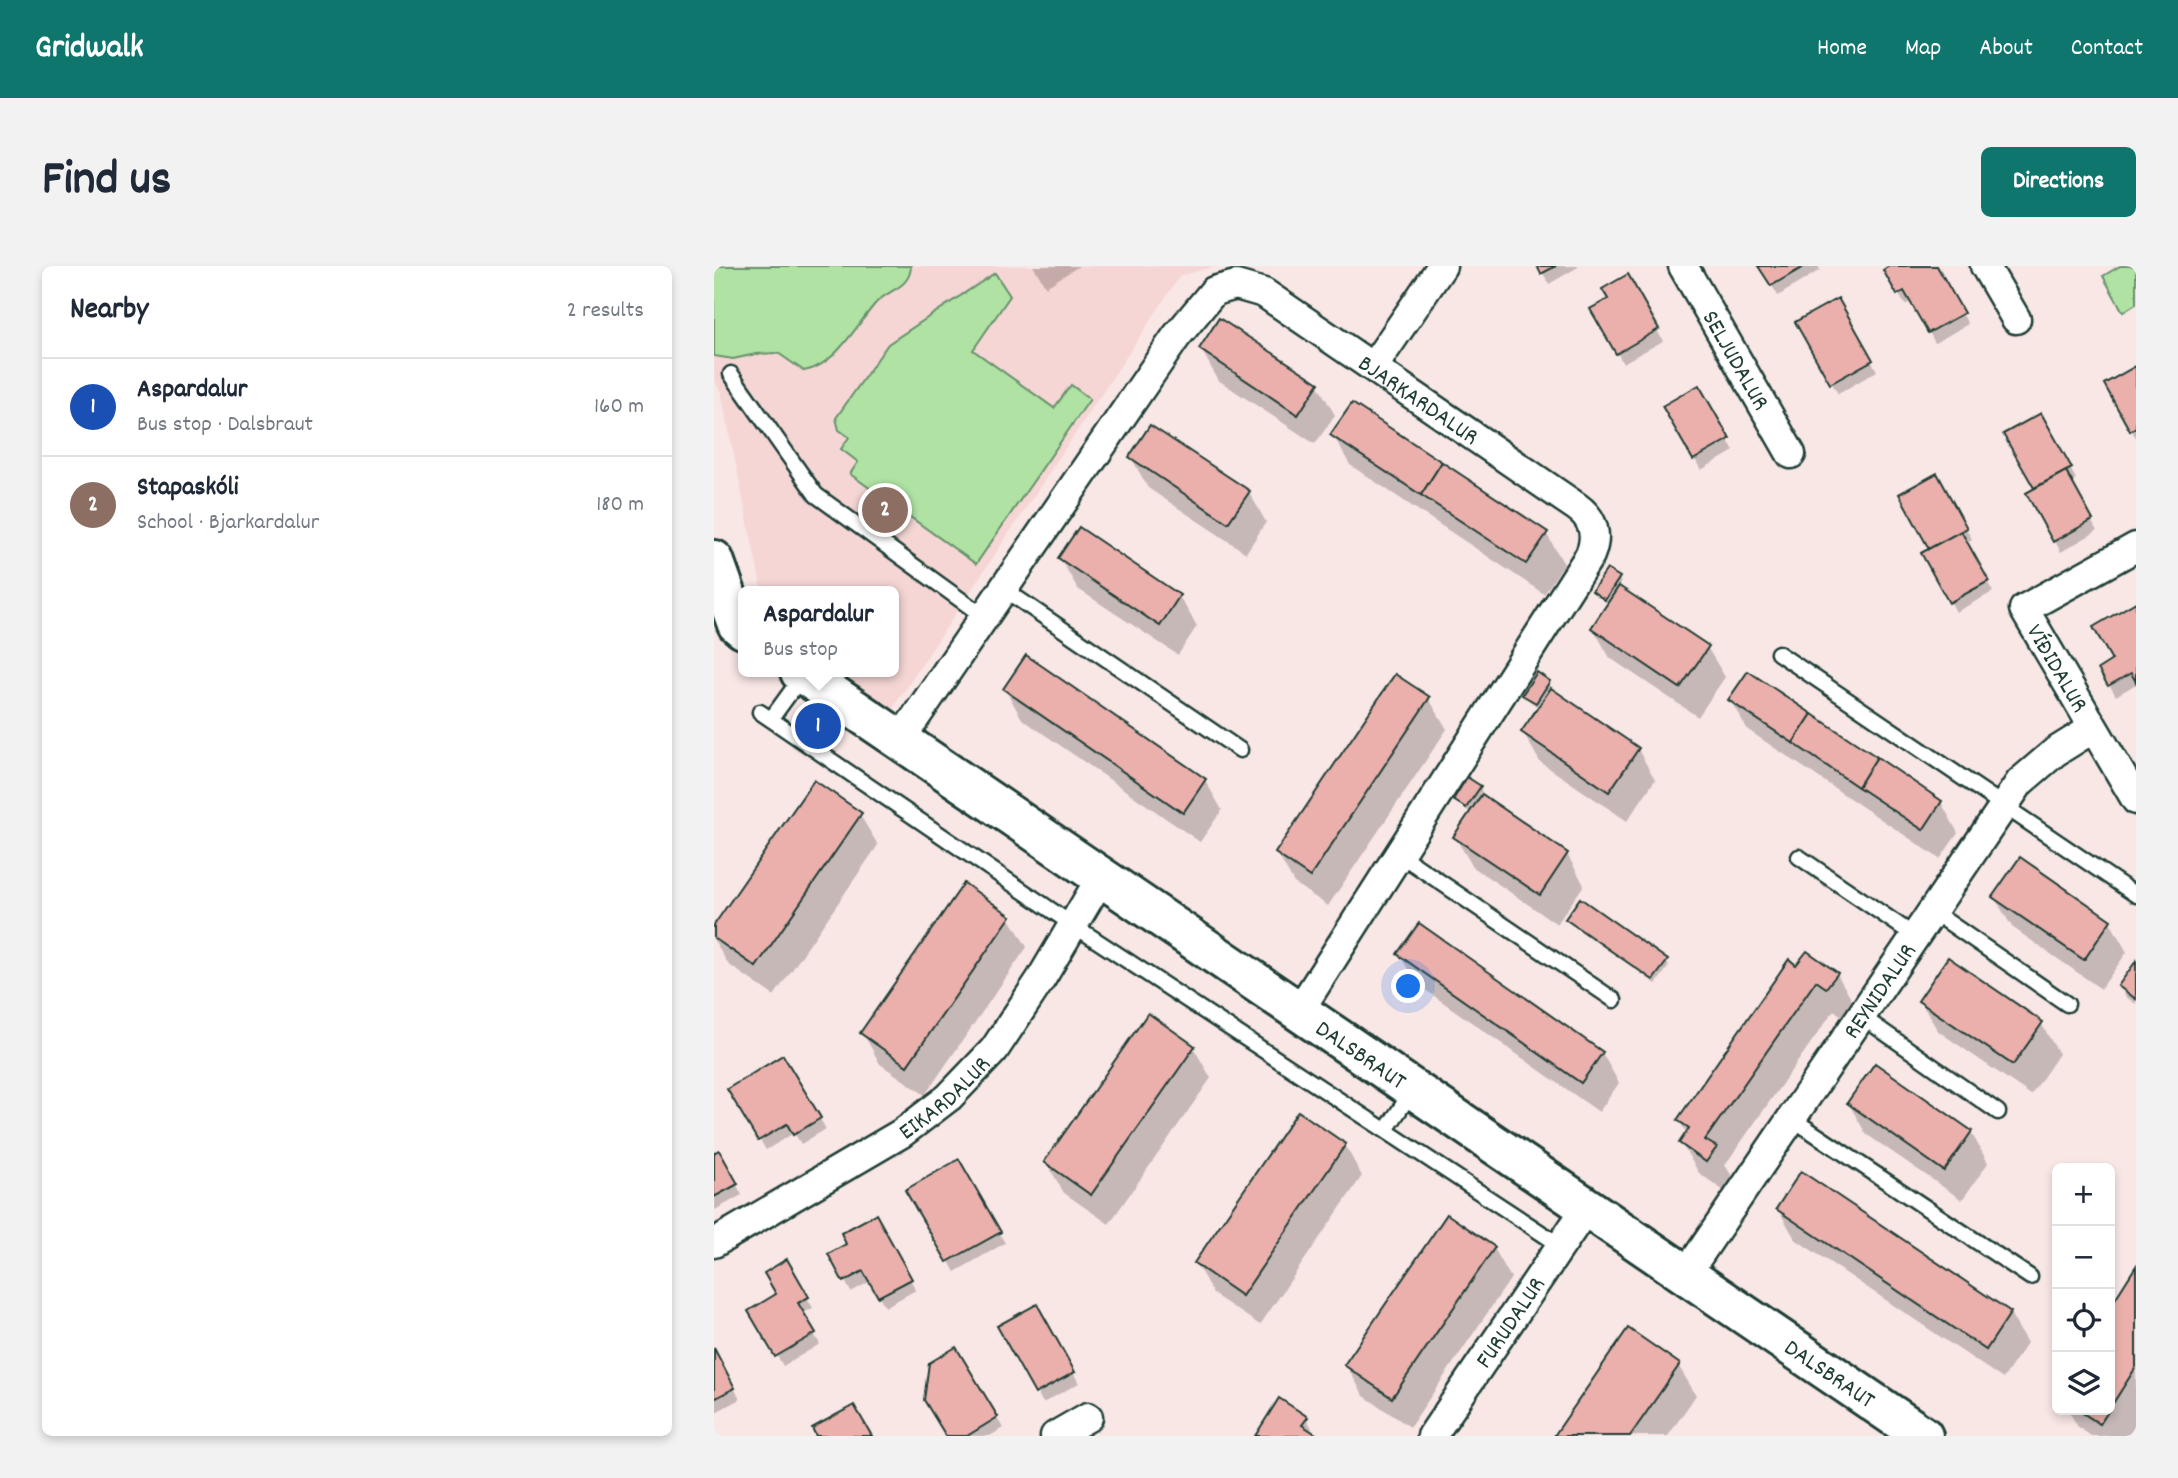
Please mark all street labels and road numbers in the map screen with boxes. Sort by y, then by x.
street label: SELJUDALUR [1692,305,1776,417]
street label: BJARKARDALUR [1350,348,1485,455]
street label: VÍÐIDALUR [2017,619,2095,720]
street label: REYNIDALUR [1836,937,1926,1047]
street label: DALSBRAUT [1307,1013,1412,1100]
street label: EIKARDALUR [892,1049,1000,1150]
street label: FURUDALUR [1469,1271,1555,1376]
street label: DALSBRAUT [1776,1332,1881,1419]

